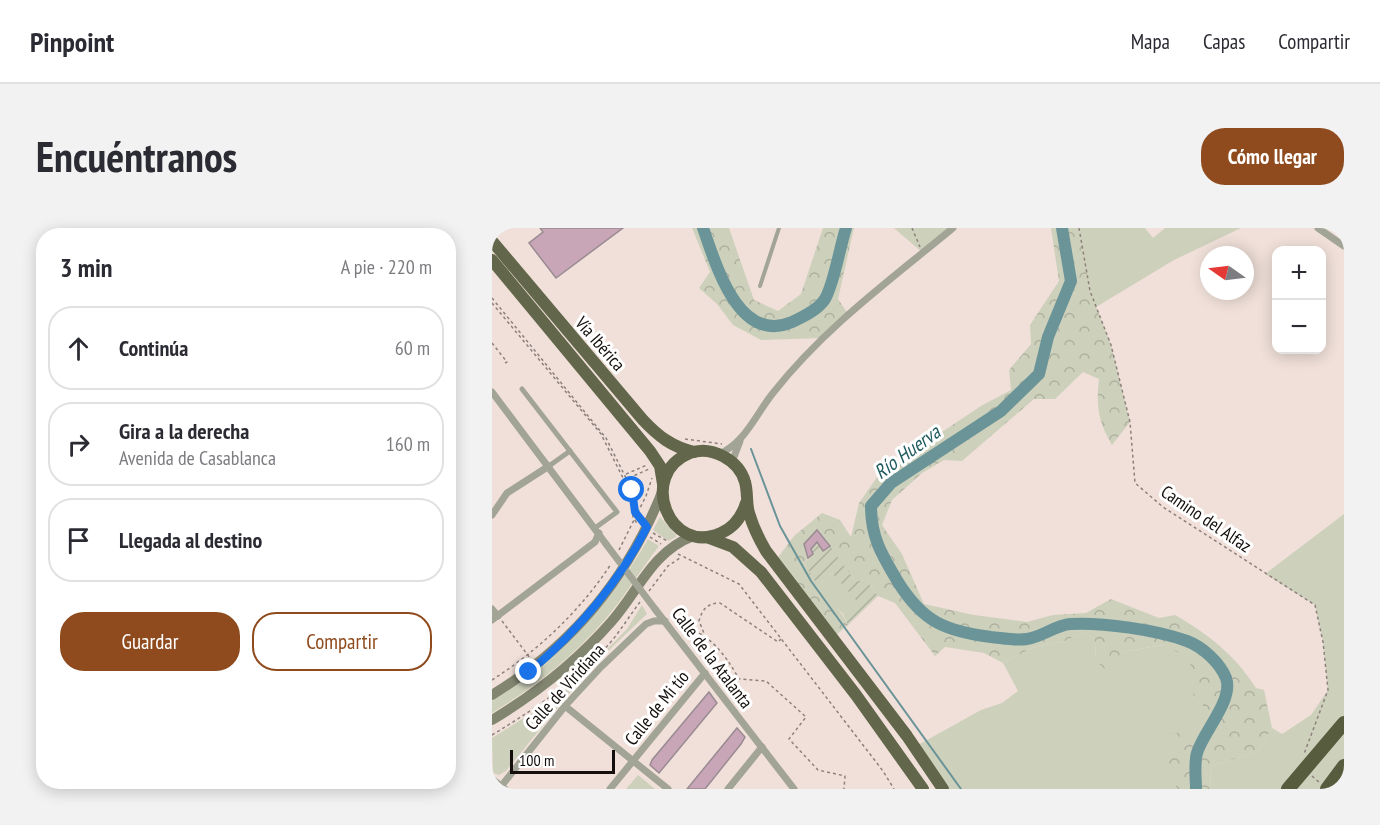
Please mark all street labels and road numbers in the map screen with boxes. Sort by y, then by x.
street label: Vía Ibérica [570,311,630,376]
street label: Camino del Alfaz [1157,480,1256,557]
street label: Calle de la Atalanta [667,603,758,713]
street label: Calle de Viridiana [520,639,609,735]
street label: Calle de Mi tío [619,665,694,750]

